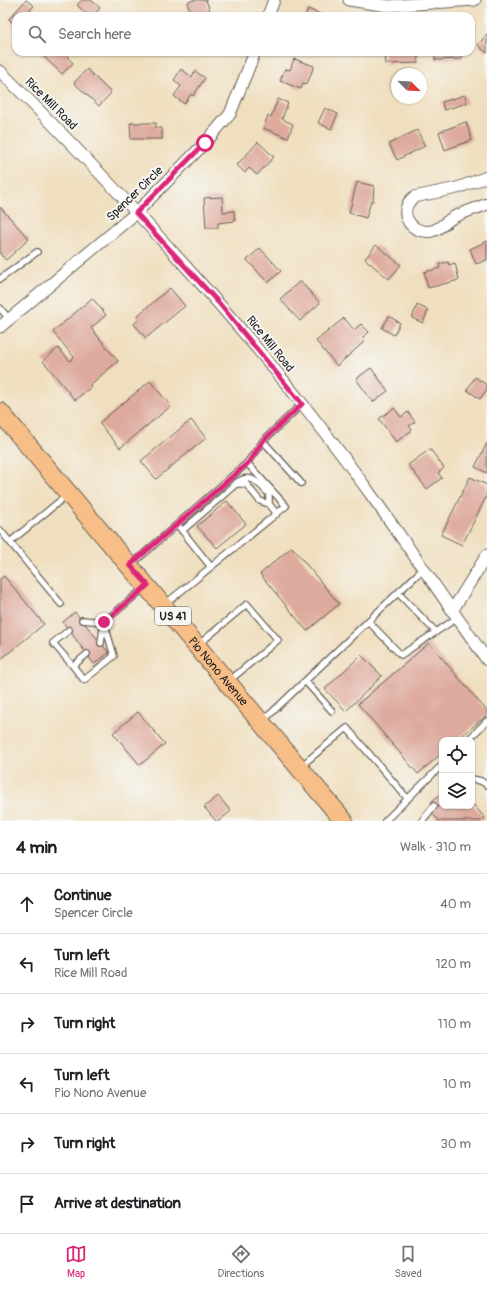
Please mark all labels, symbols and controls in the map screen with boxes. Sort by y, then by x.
search box [12,12,475,56]
icon: search [26,23,48,45]
text: Search here [58,25,131,44]
north arrow [391,68,427,104]
street label: Rice Mill Road [22,75,80,133]
route start [196,134,214,152]
street label: Spencer Circle [104,163,166,225]
street label: Rice Mill Road [243,313,297,375]
road number: US 41 [155,607,191,625]
route end [95,613,113,631]
street label: Pio Nono Avenue [185,634,251,709]
map controls [439,737,475,809]
button: locate [439,737,475,773]
button: layers [439,773,475,809]
text: 4 min [16,837,57,858]
text: Walk · 310 m [400,839,471,855]
text: Continue [54,886,112,905]
icon: ahead [16,893,38,915]
text: 40 m [440,896,471,912]
text: Spencer Circle [54,905,133,921]
text: Turn left [54,946,110,965]
icon: left [16,953,38,975]
text: 120 m [435,956,471,972]
text: Rice Mill Road [54,965,127,981]
icon: right [16,1013,38,1035]
text: Turn right [54,1014,115,1033]
text: 110 m [438,1016,471,1032]
text: Turn left [54,1066,110,1085]
icon: left [16,1073,38,1095]
text: 10 m [443,1076,471,1092]
text: Pio Nono Avenue [54,1085,146,1101]
icon: right [16,1133,38,1155]
text: Turn right [54,1134,115,1153]
text: 30 m [441,1136,471,1152]
icon: arrive [16,1193,38,1215]
text: Arrive at destination [54,1194,181,1213]
tab: Map [65,1243,87,1280]
tab: Directions [217,1243,264,1280]
tab: Saved [395,1243,422,1280]

